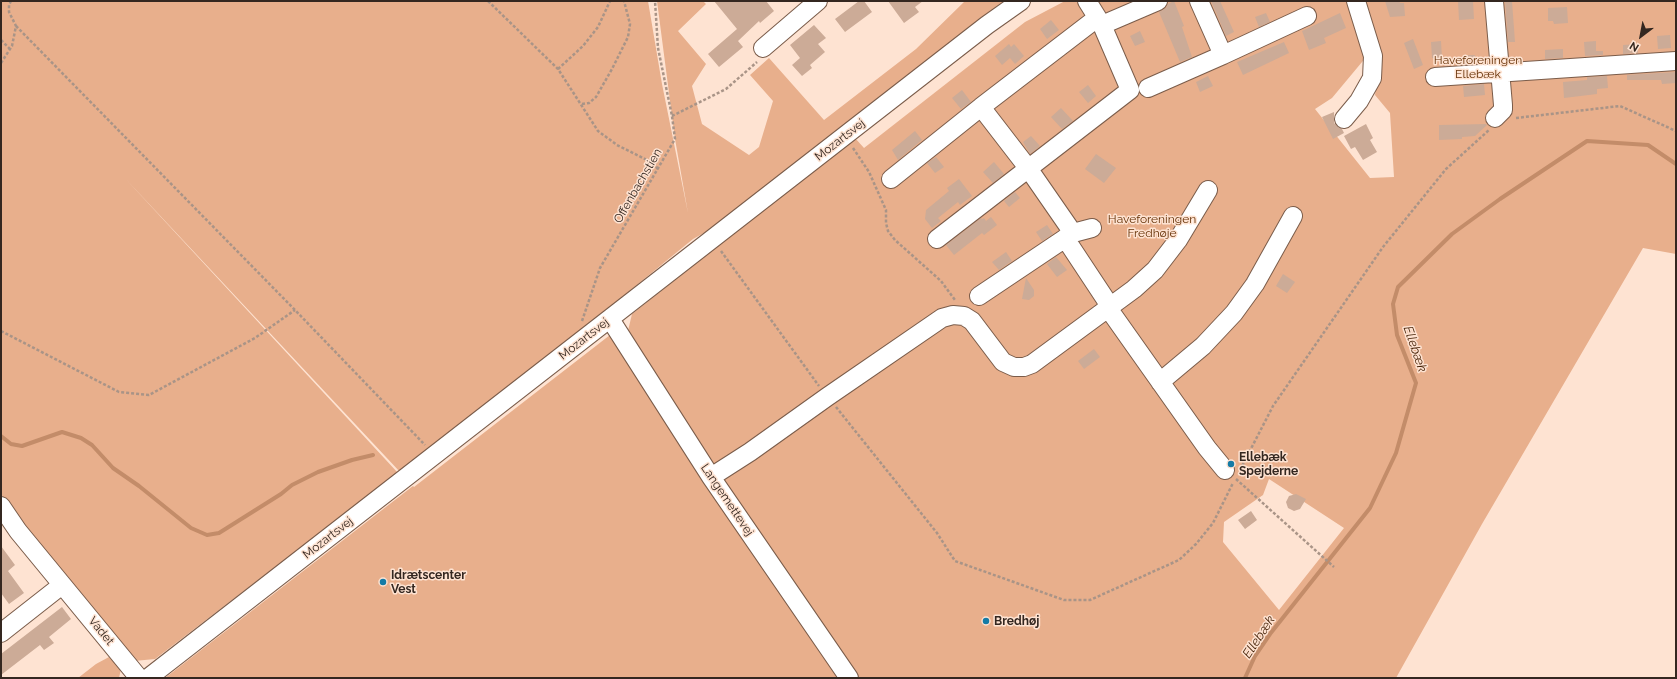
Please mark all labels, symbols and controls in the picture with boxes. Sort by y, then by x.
north arrow [1621,16,1661,56]
text: N [1627,39,1641,54]
park label: Haveforeningen Ellebæk [1434,53,1522,81]
street label: Mozartsvej [812,116,868,164]
street label: Offenbachstien [611,146,665,226]
park label: Haveforeningen Fredhøje [1108,212,1196,240]
street label: Mozartsvej [556,315,612,363]
water label: Ellebæk [1400,324,1430,374]
place label: Ellebæk Spejderne [1239,450,1298,478]
marker: Ellebæk Spejderne [1226,459,1236,469]
street label: Langemettevej [698,461,756,539]
street label: Mozartsvej [300,514,356,562]
place label: Idrætscenter Vest [391,568,466,596]
marker: Idrætscenter Vest [378,577,388,587]
water label: Ellebæk [1240,613,1278,661]
street label: Vadet [85,614,117,648]
place label: Bredhøj [994,614,1039,628]
marker: Bredhøj [981,616,991,626]

